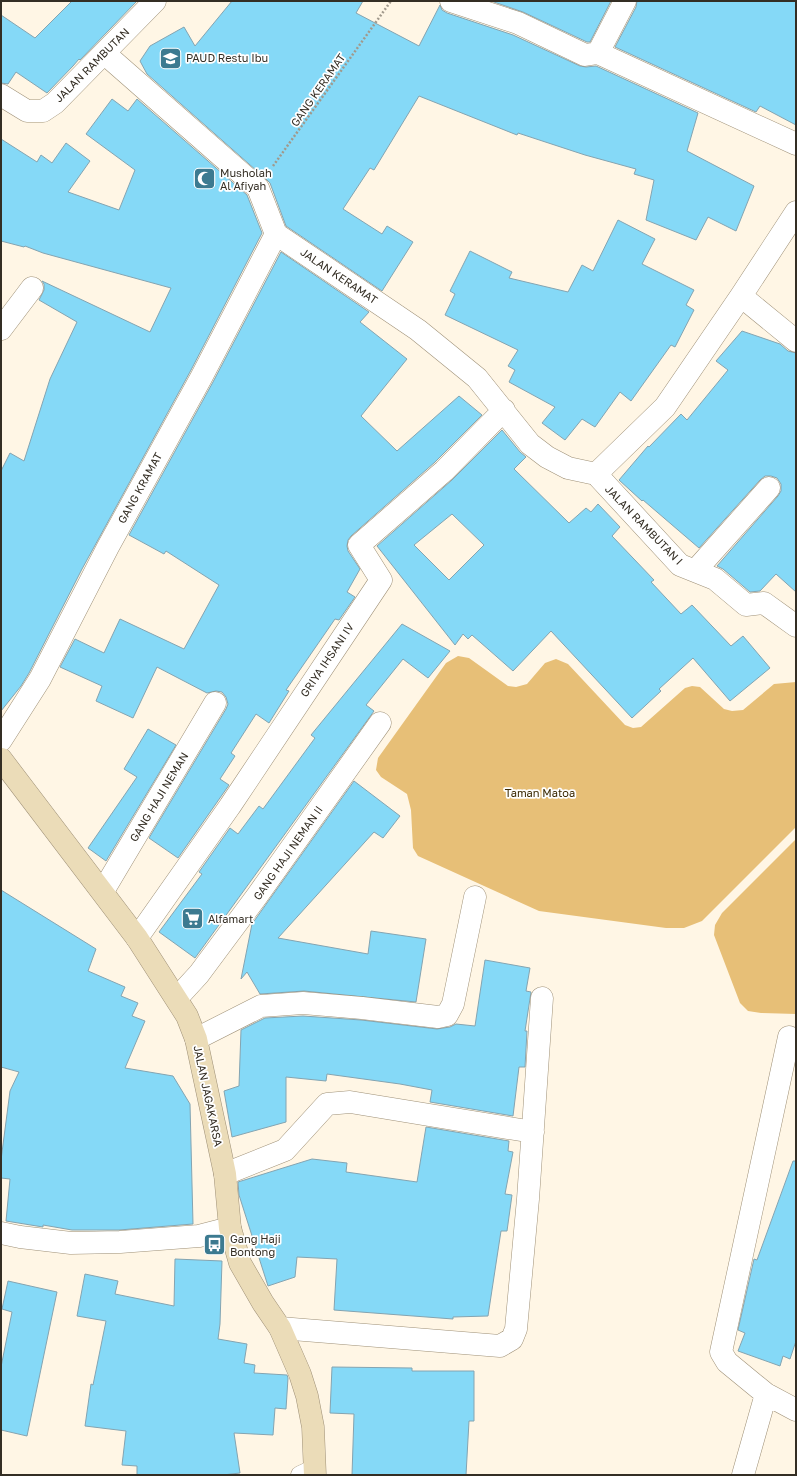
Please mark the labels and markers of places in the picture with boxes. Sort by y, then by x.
school or university icon: PAUD Restu Ibu [157,45,183,71]
place label: PAUD Restu Ibu [186,51,268,64]
mosque icon: Musholah Al Afiyah [192,166,218,192]
place label: Musholah Al Afiyah [220,166,272,192]
supermarket icon: Alfamart [180,906,206,932]
place label: Alfamart [208,912,253,925]
bus stop icon: Gang Haji Bontong [201,1232,227,1258]
place label: Gang Haji Bontong [230,1232,281,1258]

